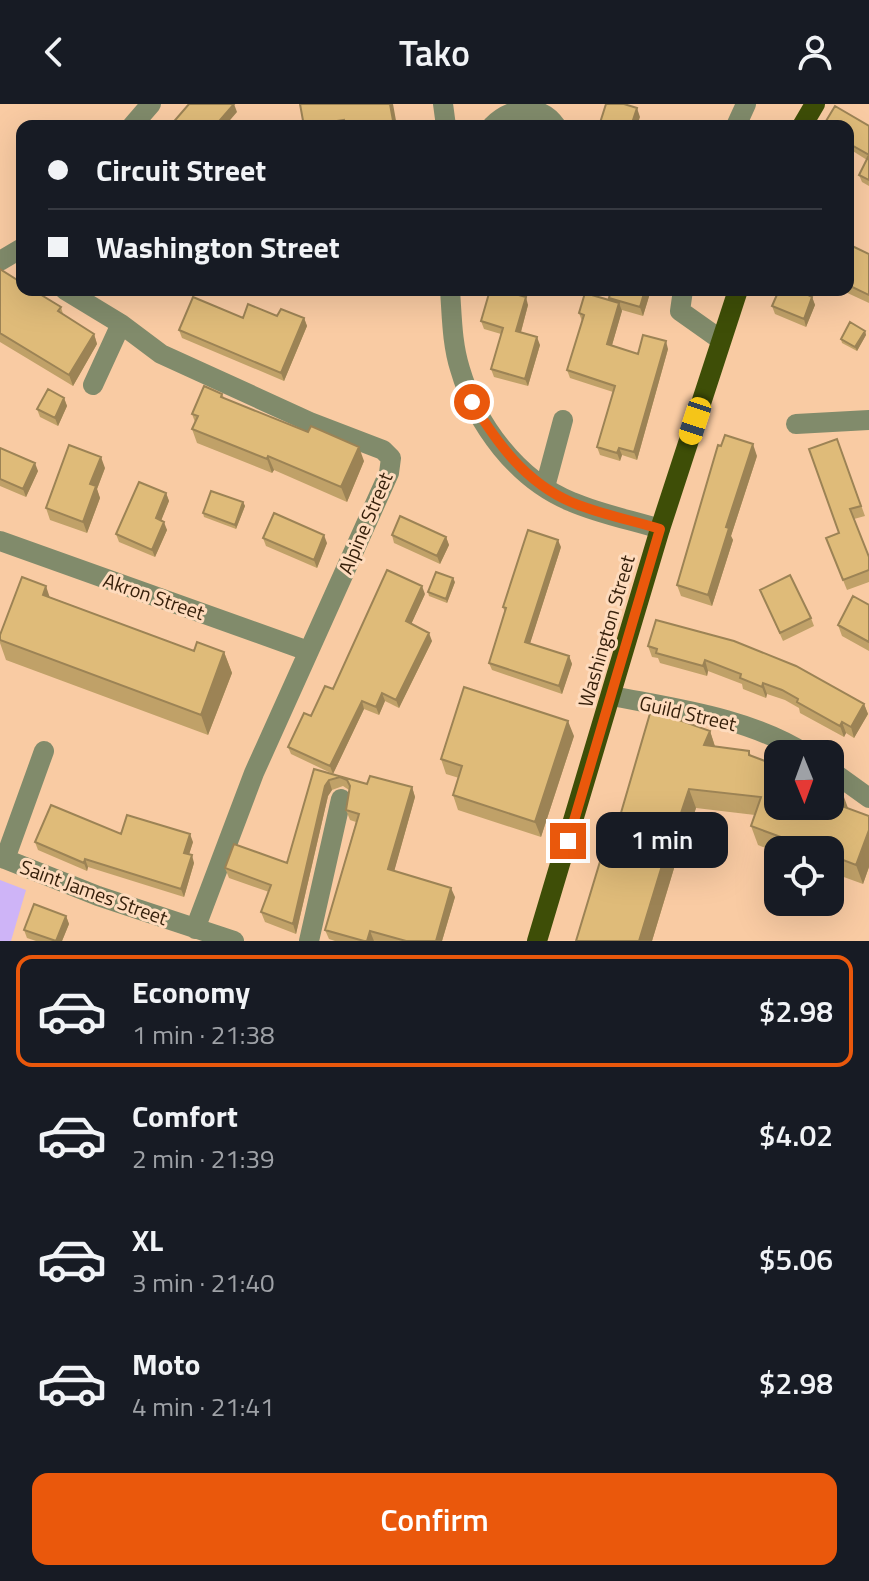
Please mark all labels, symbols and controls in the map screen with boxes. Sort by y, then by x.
text: Tako [399,25,470,80]
icon: back [32,30,76,74]
icon: person [793,30,837,74]
text: Circuit Street [96,147,266,193]
text: Washington Street [96,224,340,270]
route start [454,384,490,420]
car [676,394,714,448]
street label: Alpine Street [330,467,400,579]
street label: Washington Street [569,551,643,711]
street label: Akron Street [99,564,209,628]
street label: Guild Street [637,687,739,739]
north arrow [764,740,844,820]
map controls [764,740,844,916]
callout: 1 min [596,813,728,869]
text: 1 min [631,820,693,859]
route end [550,823,586,859]
button: locate [764,836,844,916]
street label: Saint James Street [16,851,172,933]
text: Economy [132,969,250,1015]
icon: car [36,975,108,1047]
text: $2.98 [759,988,833,1034]
text: 1 min · 21:38 [132,1015,275,1054]
text: Comfort [132,1093,238,1139]
icon: car [36,1099,108,1171]
text: $4.02 [759,1112,833,1158]
text: 2 min · 21:39 [132,1139,275,1178]
text: XL [132,1217,163,1263]
icon: car [36,1223,108,1295]
text: $5.06 [759,1236,833,1282]
text: 3 min · 21:40 [132,1263,275,1302]
text: Moto [132,1341,200,1387]
icon: car [36,1347,108,1419]
text: $2.98 [759,1360,833,1406]
text: 4 min · 21:41 [132,1387,275,1426]
button: Confirm [32,1473,837,1565]

